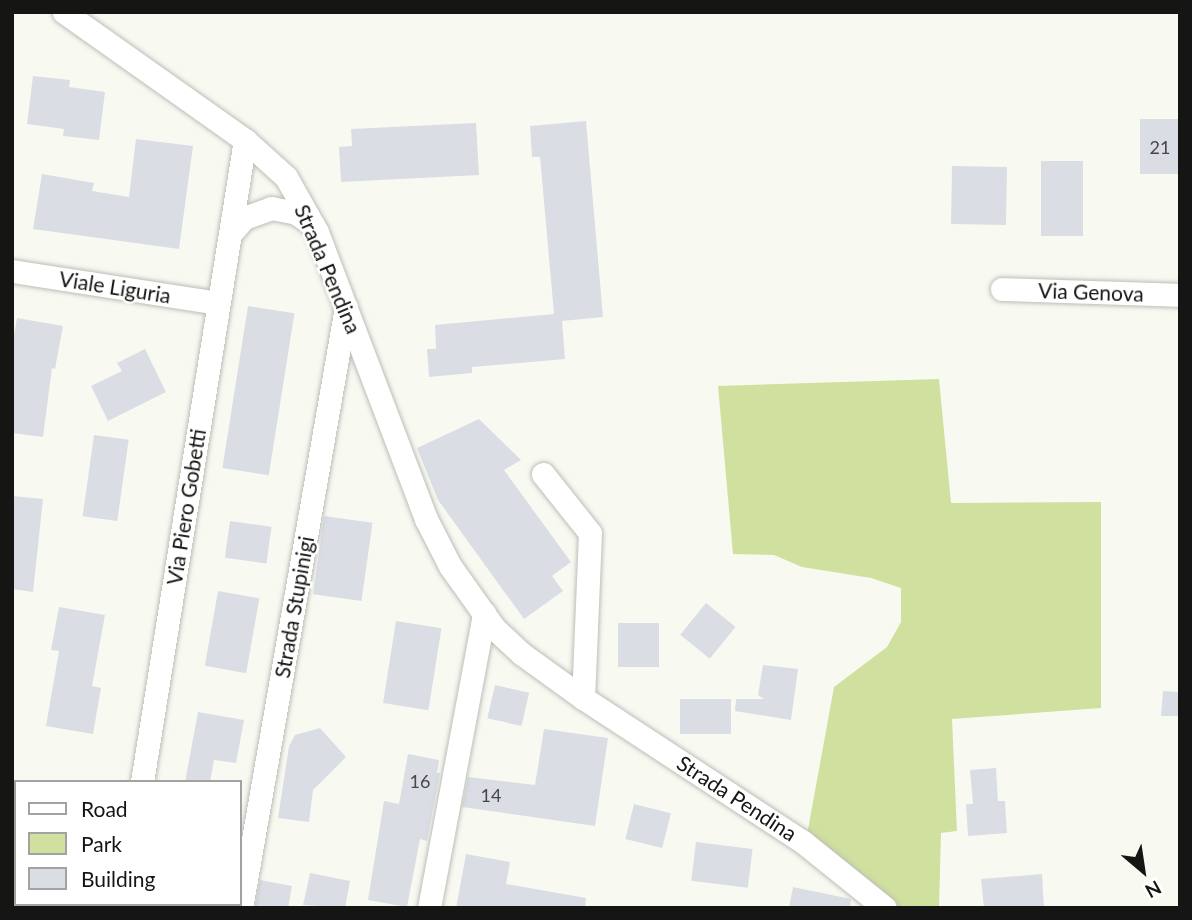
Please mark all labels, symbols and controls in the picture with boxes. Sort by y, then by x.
house number: 21 [1150,136,1170,158]
street label: Strada Pendina [289,201,367,337]
street label: Viale Liguria [57,266,173,308]
street label: Via Genova [1038,278,1144,306]
street label: Via Piero Gobetti [161,427,211,587]
street label: Strada Stupinigi [269,534,319,680]
street label: Strada Pendina [672,750,802,846]
house number: 16 [410,770,430,792]
legend [14,780,242,906]
house number: 14 [481,784,501,806]
text: Road [81,796,128,821]
text: Park [81,831,122,856]
north arrow [1108,836,1178,906]
text: Building [81,866,156,891]
text: N [1141,876,1165,903]

